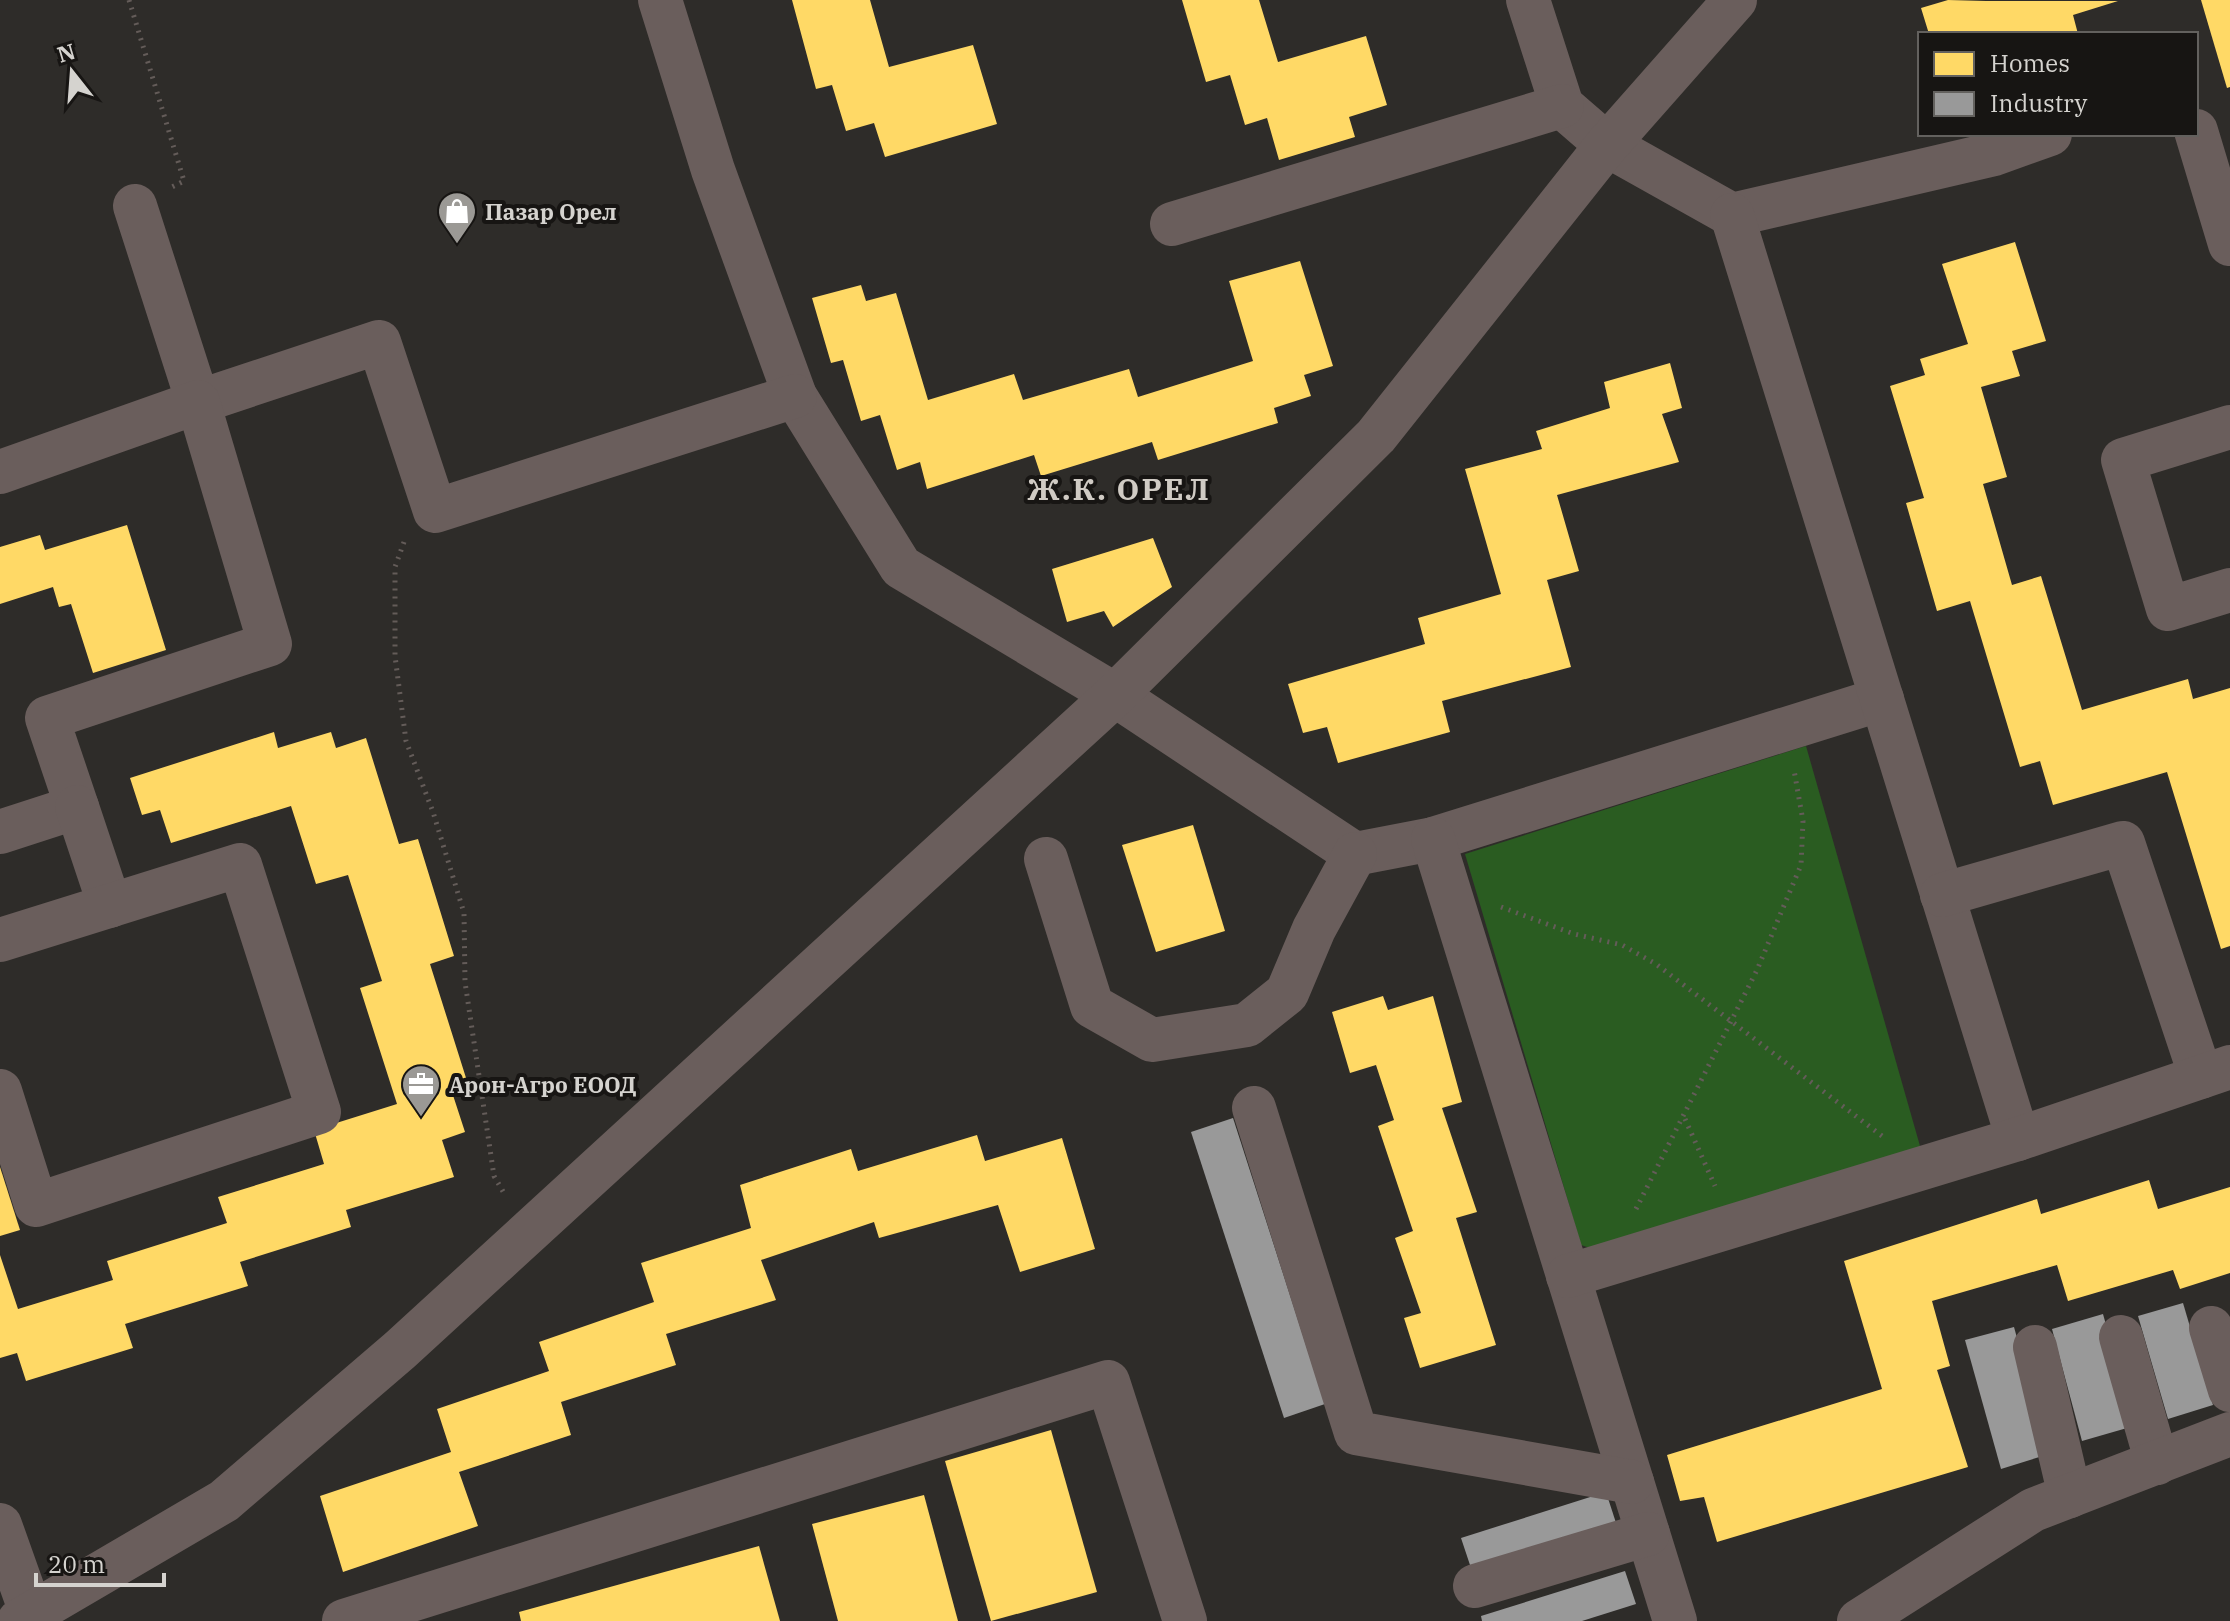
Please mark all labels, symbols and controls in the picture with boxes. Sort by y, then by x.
north arrow [32,32,112,112]
legend [1918,32,2198,136]
text: N [53,36,79,69]
text: Homes [1990,47,2070,79]
text: Industry [1990,87,2087,119]
shop icon: Пазар Орел [436,190,478,245]
place label: Пазар Орел [485,197,617,226]
district label: Ж.К. ОРЕЛ [1027,469,1211,508]
office icon: Арон-Агро ЕООД [400,1063,442,1118]
place label: Арон-Агро ЕООД [449,1070,637,1099]
scale bar [36,1537,164,1587]
text: 20 m [48,1548,105,1580]

